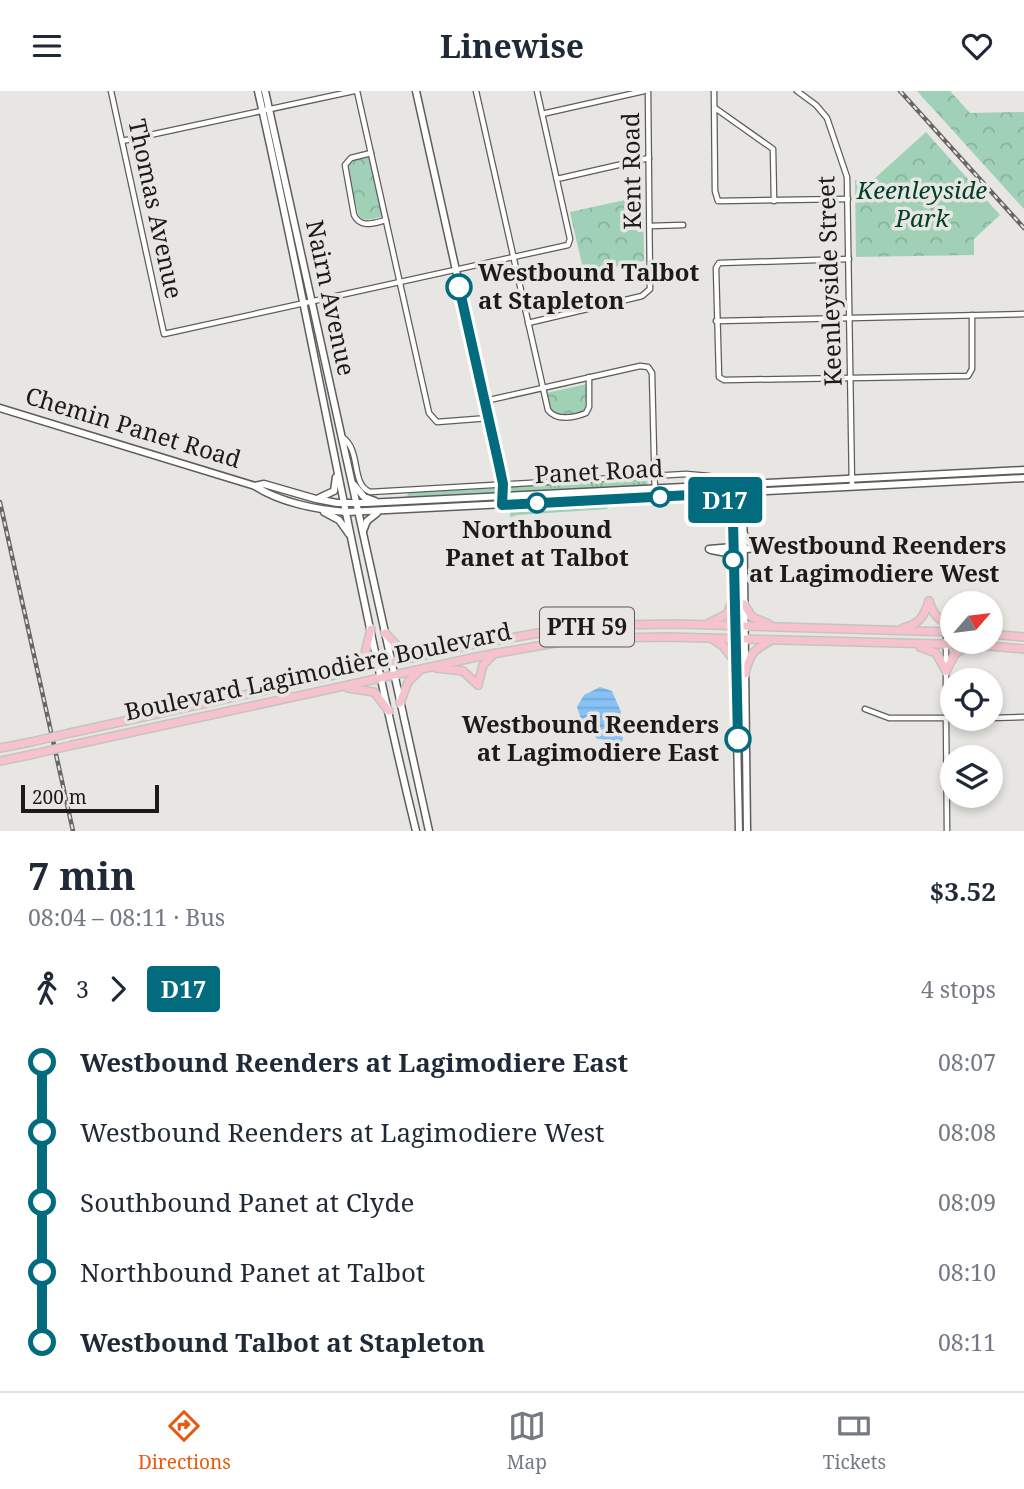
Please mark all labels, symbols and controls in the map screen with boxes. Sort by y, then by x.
text: Linewise [440,24,584,67]
icon: menu [28,27,66,65]
icon: heart [958,27,996,65]
street label: Kent Road [613,112,648,230]
street label: Thomas Avenue [121,116,192,302]
park label: Keenleyside Park [856,173,987,234]
street label: Keenleyside Street [808,175,849,387]
street label: Nairn Avenue [299,217,364,379]
place label: Westbound Talbot at Stapleton [478,255,699,316]
marker: Westbound Talbot at Stapleton [446,274,472,300]
street label: Chemin Panet Road [22,378,245,475]
street label: Panet Road [534,451,664,490]
line badge: D17 [685,477,765,523]
text: D17 [702,483,748,516]
unlabelled marker [650,487,670,507]
marker: Northbound Panet at Talbot [527,493,547,513]
place label: Northbound Panet at Talbot [445,512,629,573]
place label: Westbound Reenders at Lagimodiere West [749,528,1006,589]
marker: Westbound Reenders at Lagimodiere West [723,550,743,570]
north arrow [940,591,1003,655]
map controls [940,591,1003,808]
road number: PTH 59 [540,607,634,647]
street label: Boulevard Lagimodière Boulevard [121,613,514,728]
button: locate [940,668,1003,731]
place label: Westbound Reenders at Lagimodiere East [462,707,719,768]
marker: Westbound Reenders at Lagimodiere East [725,726,751,752]
button: layers [940,745,1003,808]
scale bar [21,782,159,814]
text: 200 m [32,784,87,810]
text: 7 min [28,849,136,901]
text: $3.52 [930,873,996,909]
text: 08:04 – 08:11 · Bus [28,901,225,933]
icon: walk [28,970,66,1008]
icon: forward [99,970,137,1008]
text: D17 [161,972,206,1005]
text: 3 [76,973,89,1005]
text: 4 stops [921,973,996,1005]
text: Westbound Reenders at Lagimodiere East [80,1044,628,1080]
text: 08:07 [938,1046,996,1078]
text: Westbound Reenders at Lagimodiere West [80,1114,605,1150]
text: 08:08 [938,1116,996,1148]
text: Southbound Panet at Clyde [80,1184,414,1220]
text: 08:09 [938,1186,996,1218]
text: Northbound Panet at Talbot [80,1254,425,1290]
text: 08:10 [938,1256,996,1288]
text: Westbound Talbot at Stapleton [80,1324,485,1360]
text: 08:11 [938,1326,996,1358]
tab: Directions [138,1407,231,1475]
tab: Map [507,1407,547,1475]
tab: Tickets [823,1407,886,1475]

